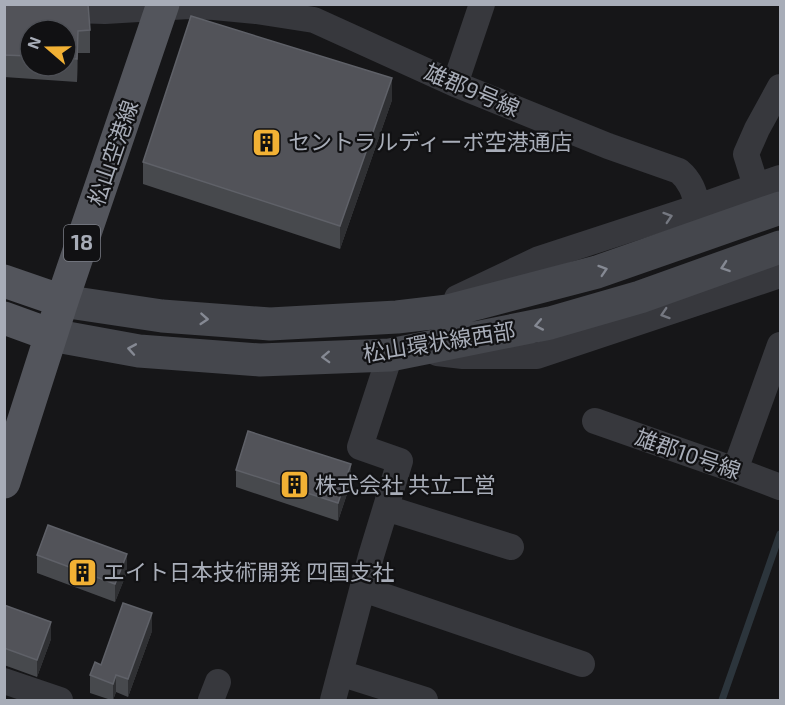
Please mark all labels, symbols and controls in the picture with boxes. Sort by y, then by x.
north arrow [18,18,78,78]
text: N [23,34,44,51]
street label: 雄郡9号線 [421,57,524,121]
street label: 松山空港線 [82,96,142,209]
building icon: セントラルディーボ空港通店 [251,126,283,158]
place label: セントラルディーボ空港通店 [288,128,572,154]
one-way arrow [662,211,673,224]
road number: 18 [64,225,100,261]
one-way arrow [720,259,731,272]
one-way arrow [597,265,607,278]
one-way arrow [661,307,671,319]
one-way arrow [199,312,208,325]
street label: 松山環状線西部 [361,316,517,366]
one-way arrow [535,318,545,331]
one-way arrow [127,344,137,356]
one-way arrow [322,351,331,364]
street label: 雄郡10号線 [632,423,745,483]
building icon: 株式会社 共立工営 [278,469,310,501]
place label: 株式会社 共立工営 [315,471,496,497]
building icon: エイト日本技術開発 四国支社 [66,556,98,588]
place label: エイト日本技術開発 四国支社 [103,558,394,584]

